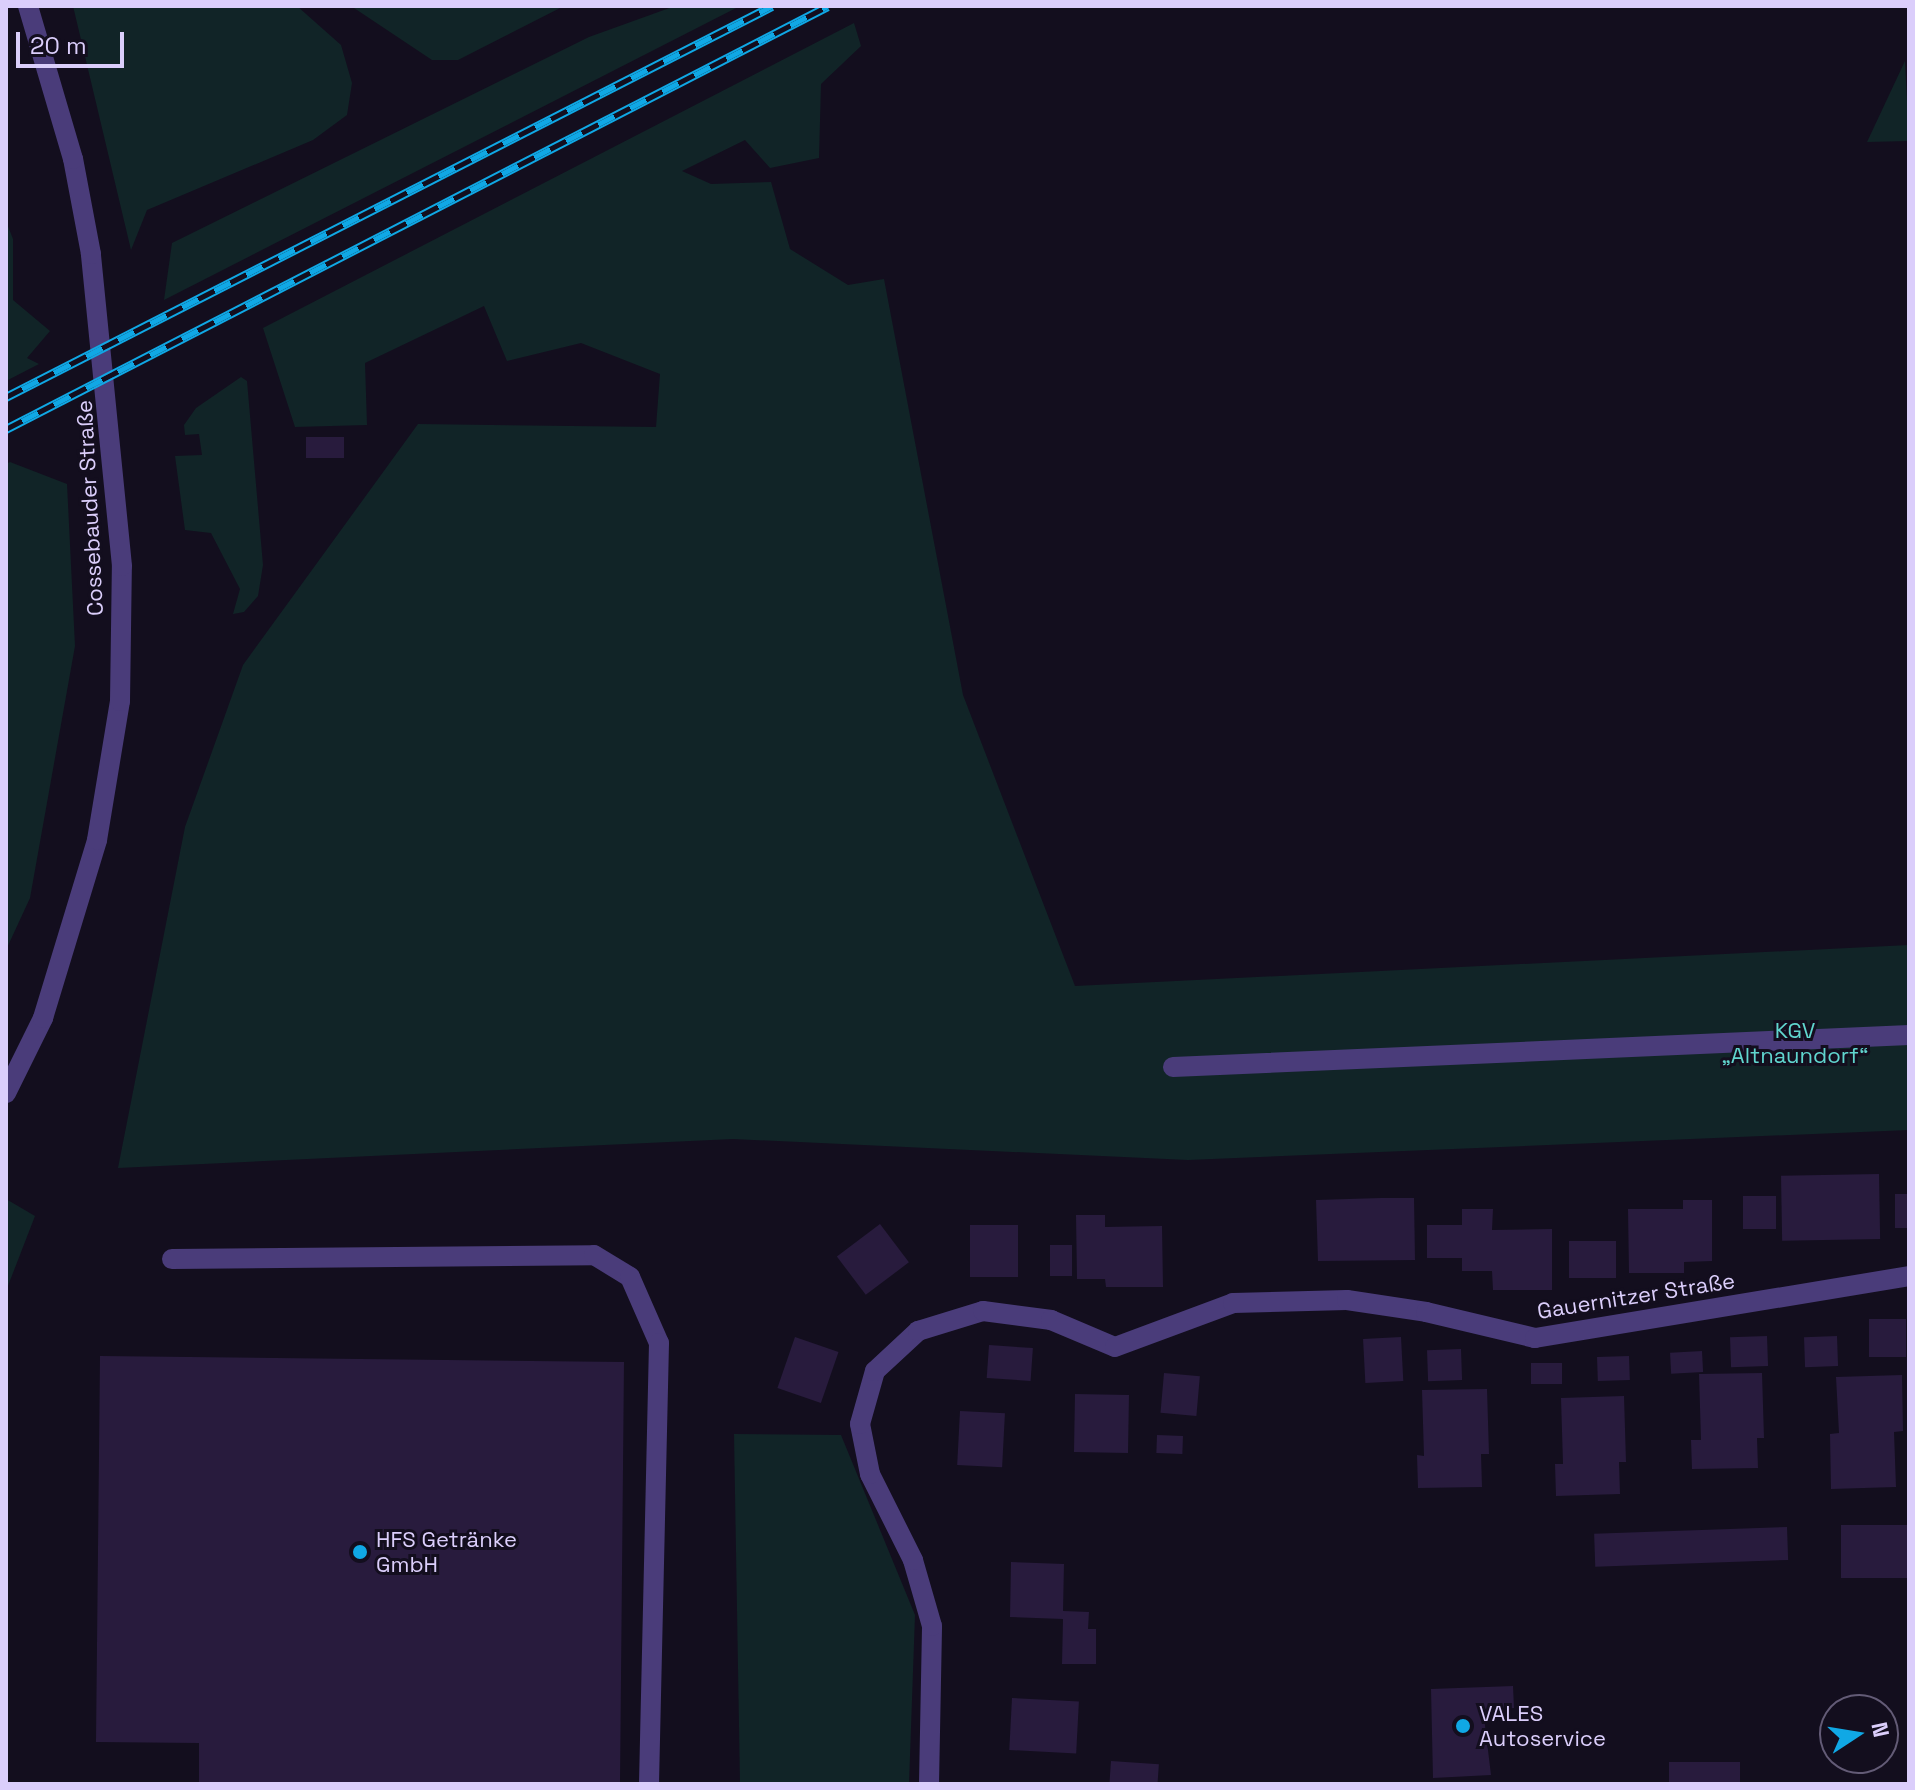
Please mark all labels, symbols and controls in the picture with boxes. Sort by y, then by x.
scale bar [20,16,128,66]
text: 20 m [30,30,87,61]
street label: Cossebauder Straße [71,399,109,617]
park label: KGV „Altnaundorf“ [1722,1017,1868,1068]
street label: Gauernitzer Straße [1535,1267,1737,1325]
place label: HFS Getränke GmbH [376,1526,517,1578]
marker: HFS Getränke GmbH [351,1543,369,1561]
north arrow [1819,1694,1899,1774]
place label: VALES Autoservice [1479,1700,1606,1752]
marker: VALES Autoservice [1454,1717,1472,1735]
text: N [1865,1719,1896,1740]

